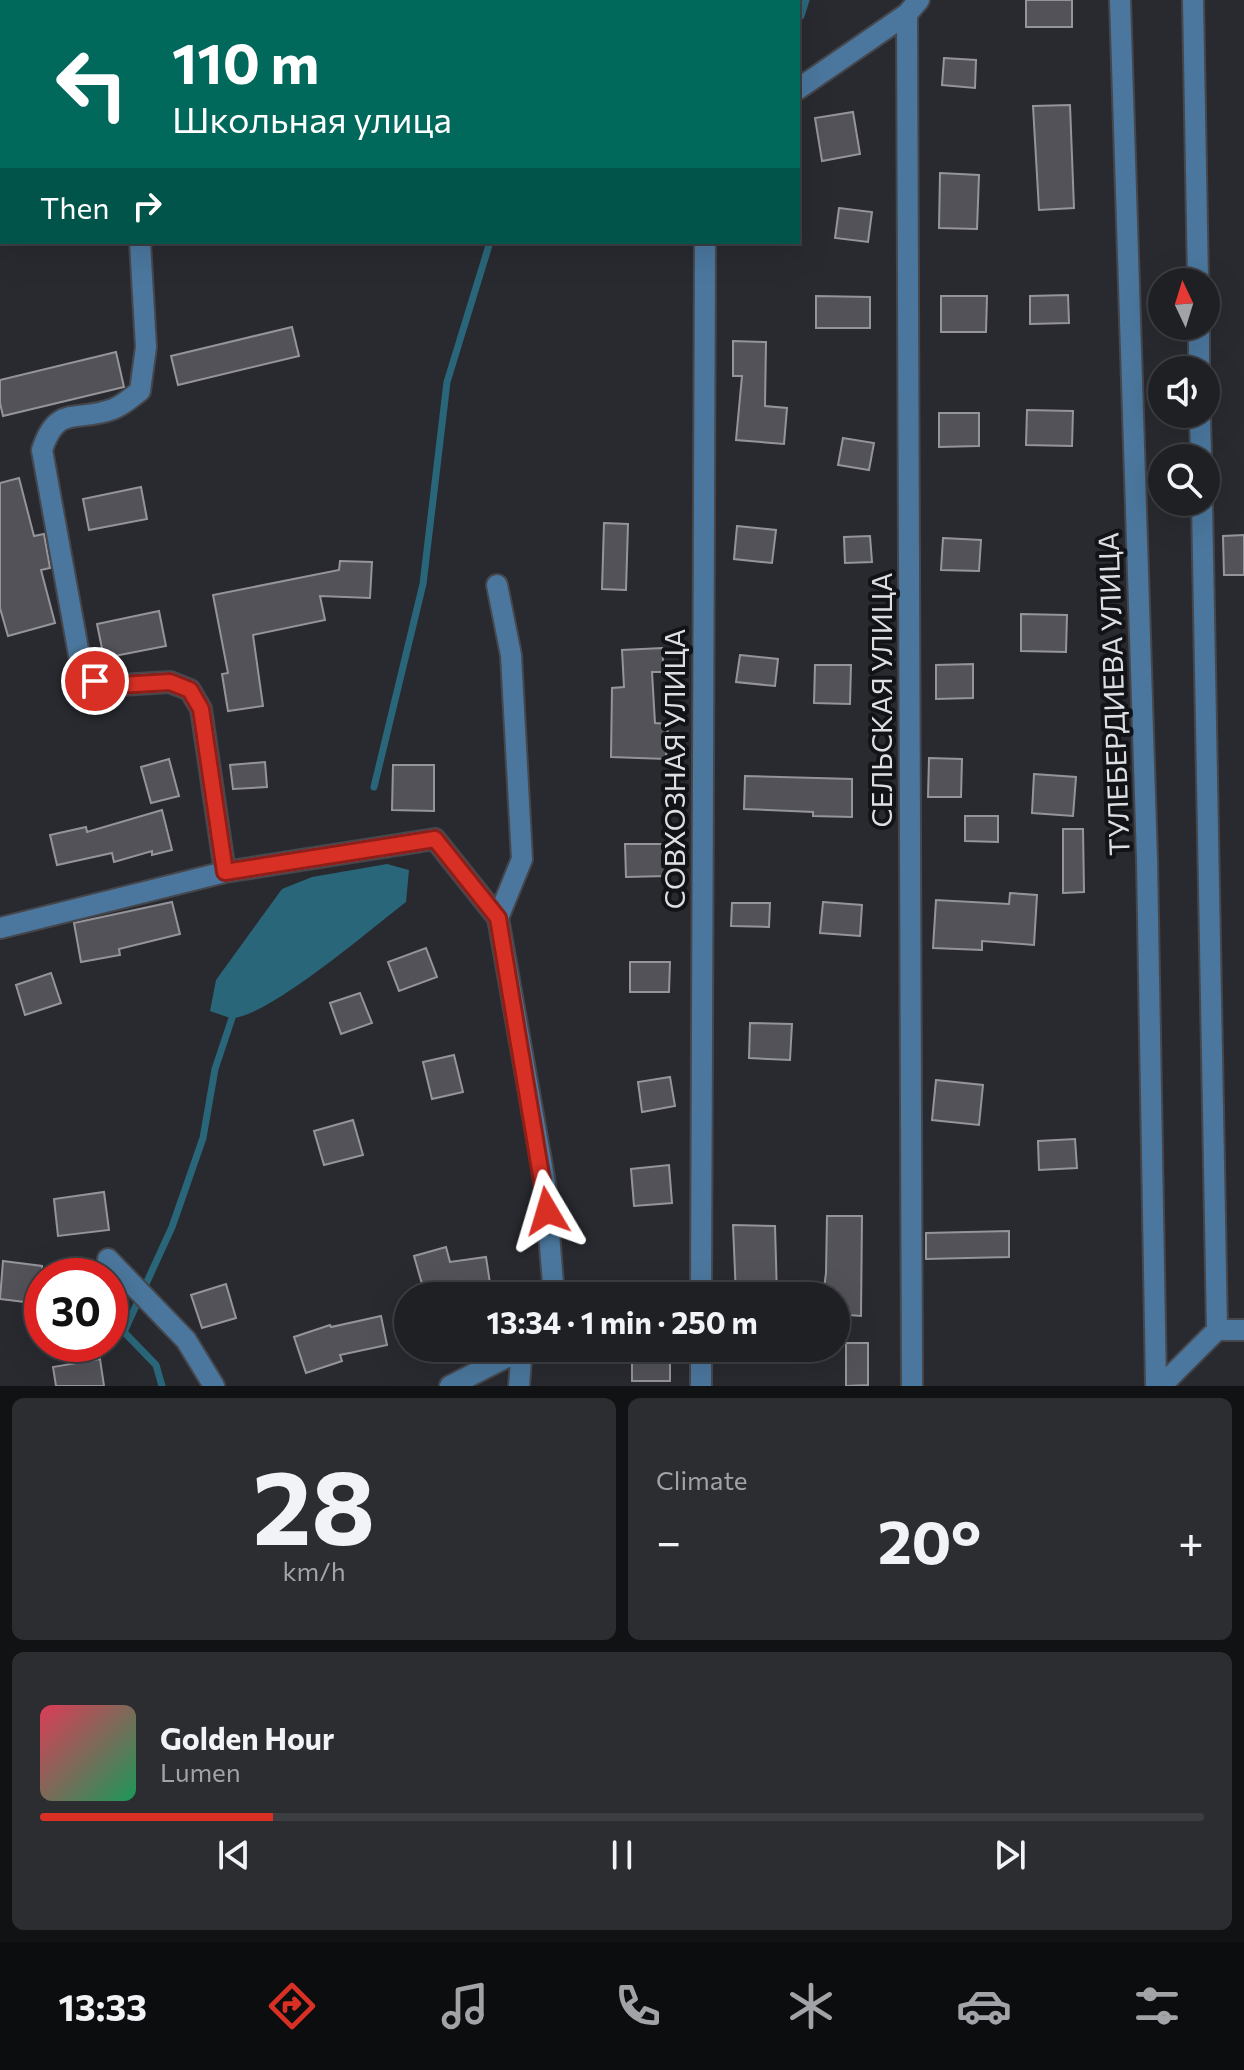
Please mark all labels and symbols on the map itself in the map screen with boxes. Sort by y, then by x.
north arrow [1148,268,1220,340]
street label: ТУЛЕБЕРДИЕВА УЛИЦА [1090,532,1136,857]
street label: СЕЛЬСКАЯ УЛИЦА [864,573,898,827]
street label: СОВХОЗНАЯ УЛИЦА [657,629,691,909]
pin [61,647,129,715]
position arrow [505,1169,589,1253]
speed limit sign: 30 [24,1258,128,1362]

